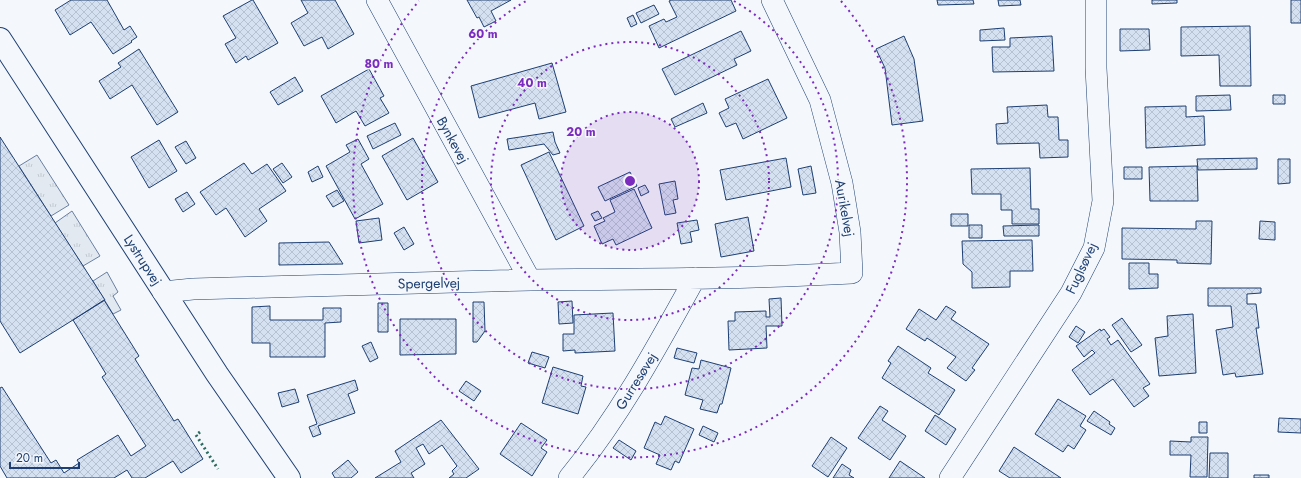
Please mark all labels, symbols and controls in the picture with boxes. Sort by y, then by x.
text: 60 m [468,25,498,43]
text: 80 m [365,55,394,73]
text: 40 m [517,74,547,92]
street label: Bynkevej [432,113,474,167]
text: 20 m [566,123,596,141]
centre of rings [623,174,637,188]
street label: Aurikelvej [830,178,860,238]
street label: Lystrupvej [119,231,167,289]
street label: Fuglsøvej [1060,239,1102,297]
street label: Spergelvej [398,272,460,294]
street label: Gurresøvej [610,348,662,414]
scale bar [10,444,79,470]
text: 20 m [16,449,43,467]

